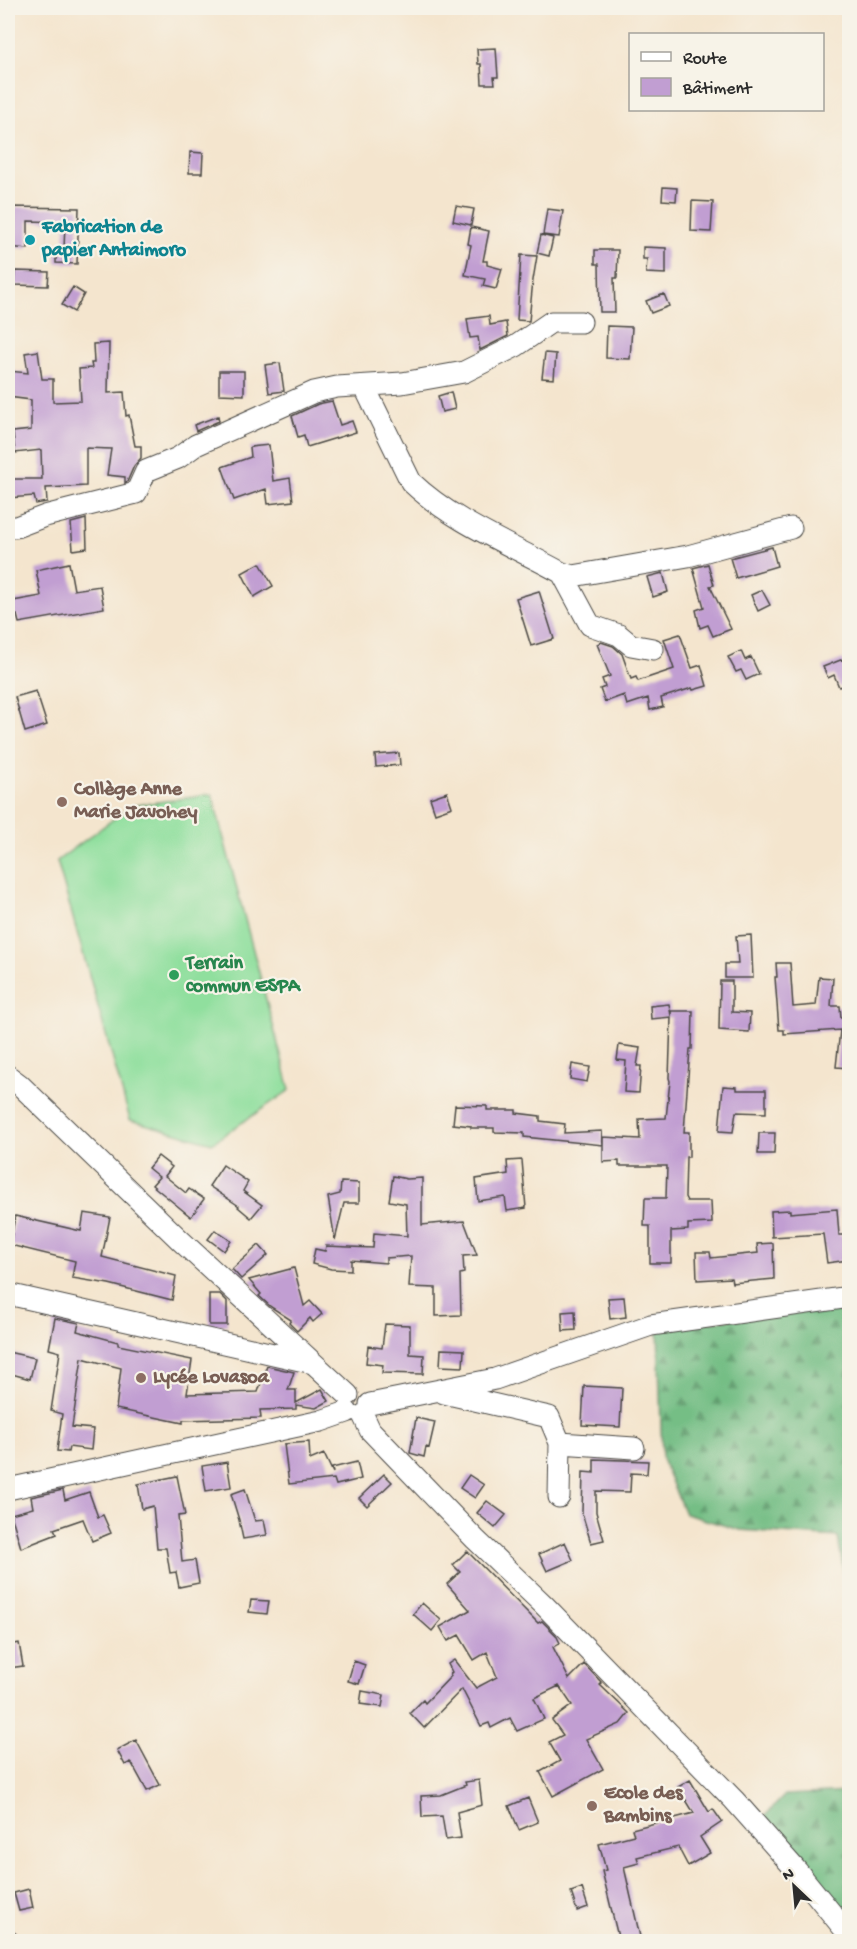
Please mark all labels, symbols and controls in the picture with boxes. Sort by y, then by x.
legend [629,33,824,111]
text: Route [683,49,728,70]
text: Bâtiment [682,79,753,100]
place label: Fabrication de papier Antaimoro [41,217,187,263]
marker: Fabrication de papier Antaimoro [23,233,37,247]
place label: Collège Anne Marie Javohey [73,779,197,825]
marker: Collège Anne Marie Javohey [55,795,69,809]
place label: Terrain commun ESPA [184,953,302,999]
marker: Terrain commun ESPA [167,968,181,982]
place label: Lycée Lovasoa [153,1367,270,1390]
marker: Lycée Lovasoa [134,1371,148,1385]
place label: Ecole des Bambins [603,1783,684,1829]
marker: Ecole des Bambins [585,1799,599,1813]
north arrow [764,1856,824,1916]
text: N [780,1865,798,1886]

